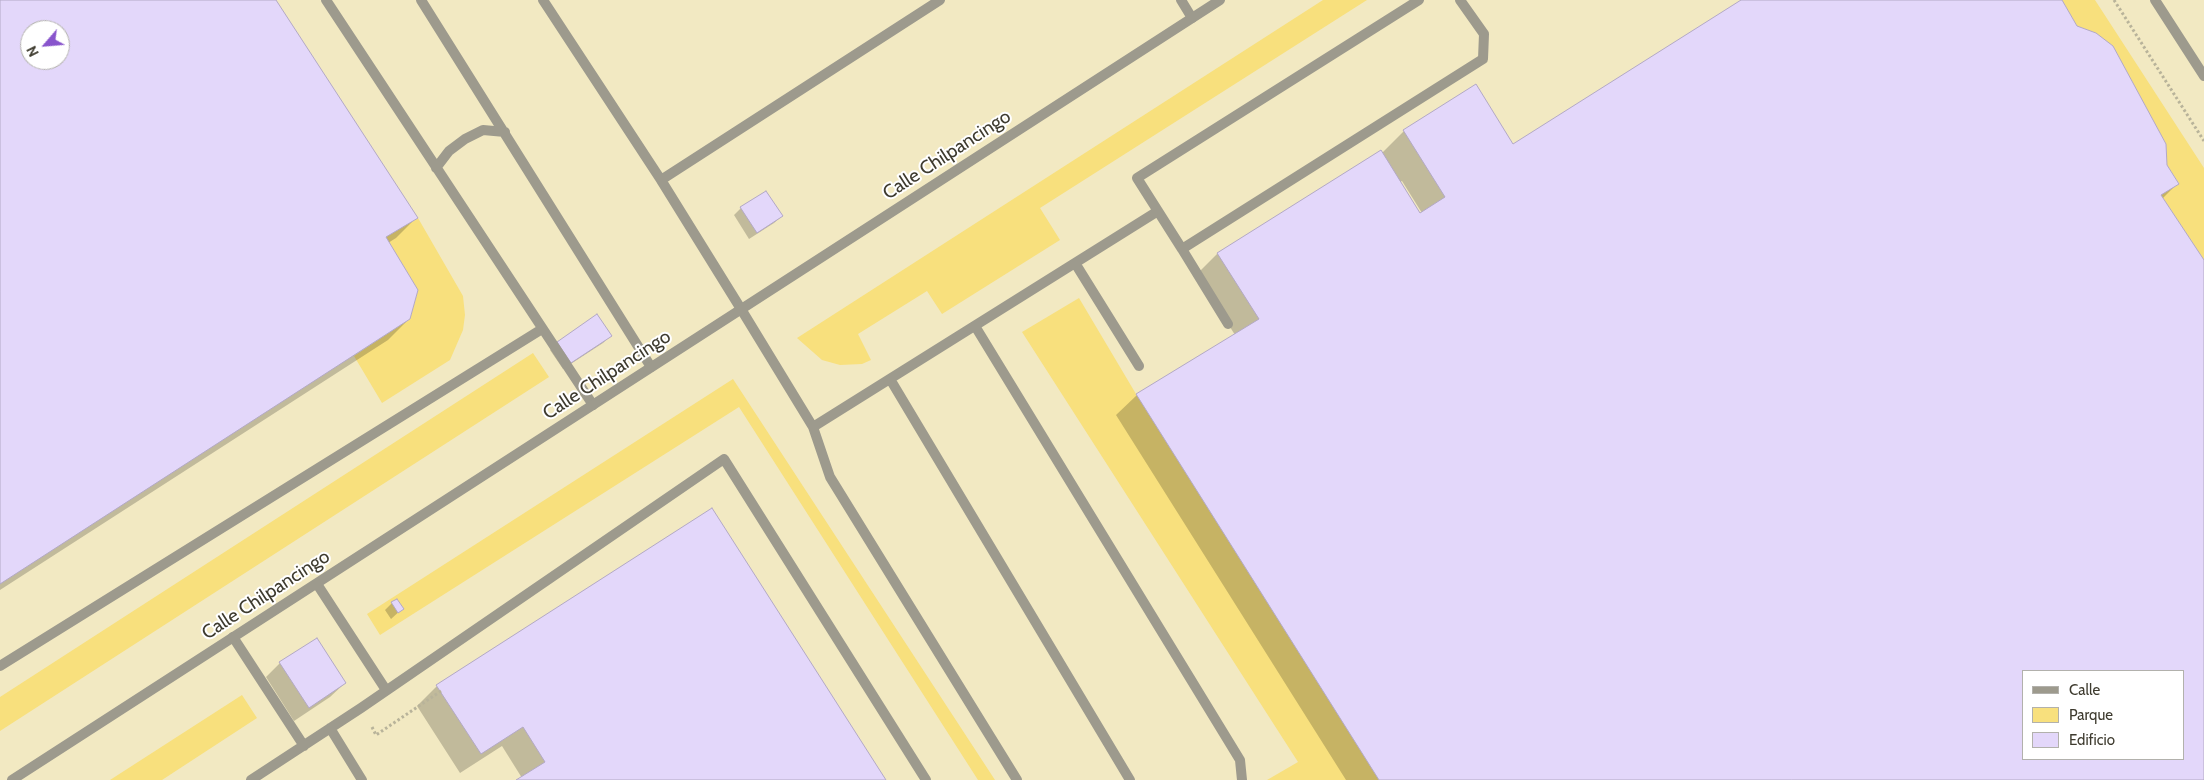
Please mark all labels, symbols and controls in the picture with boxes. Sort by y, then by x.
north arrow [20,20,70,70]
text: N [22,43,43,60]
street label: Calle Chilpancingo [879,105,1015,205]
street label: Calle Chilpancingo [539,325,675,425]
street label: Calle Chilpancingo [198,545,334,645]
legend [2022,670,2184,760]
text: Calle [2069,681,2100,699]
text: Parque [2069,706,2113,724]
text: Edificio [2069,731,2115,749]

